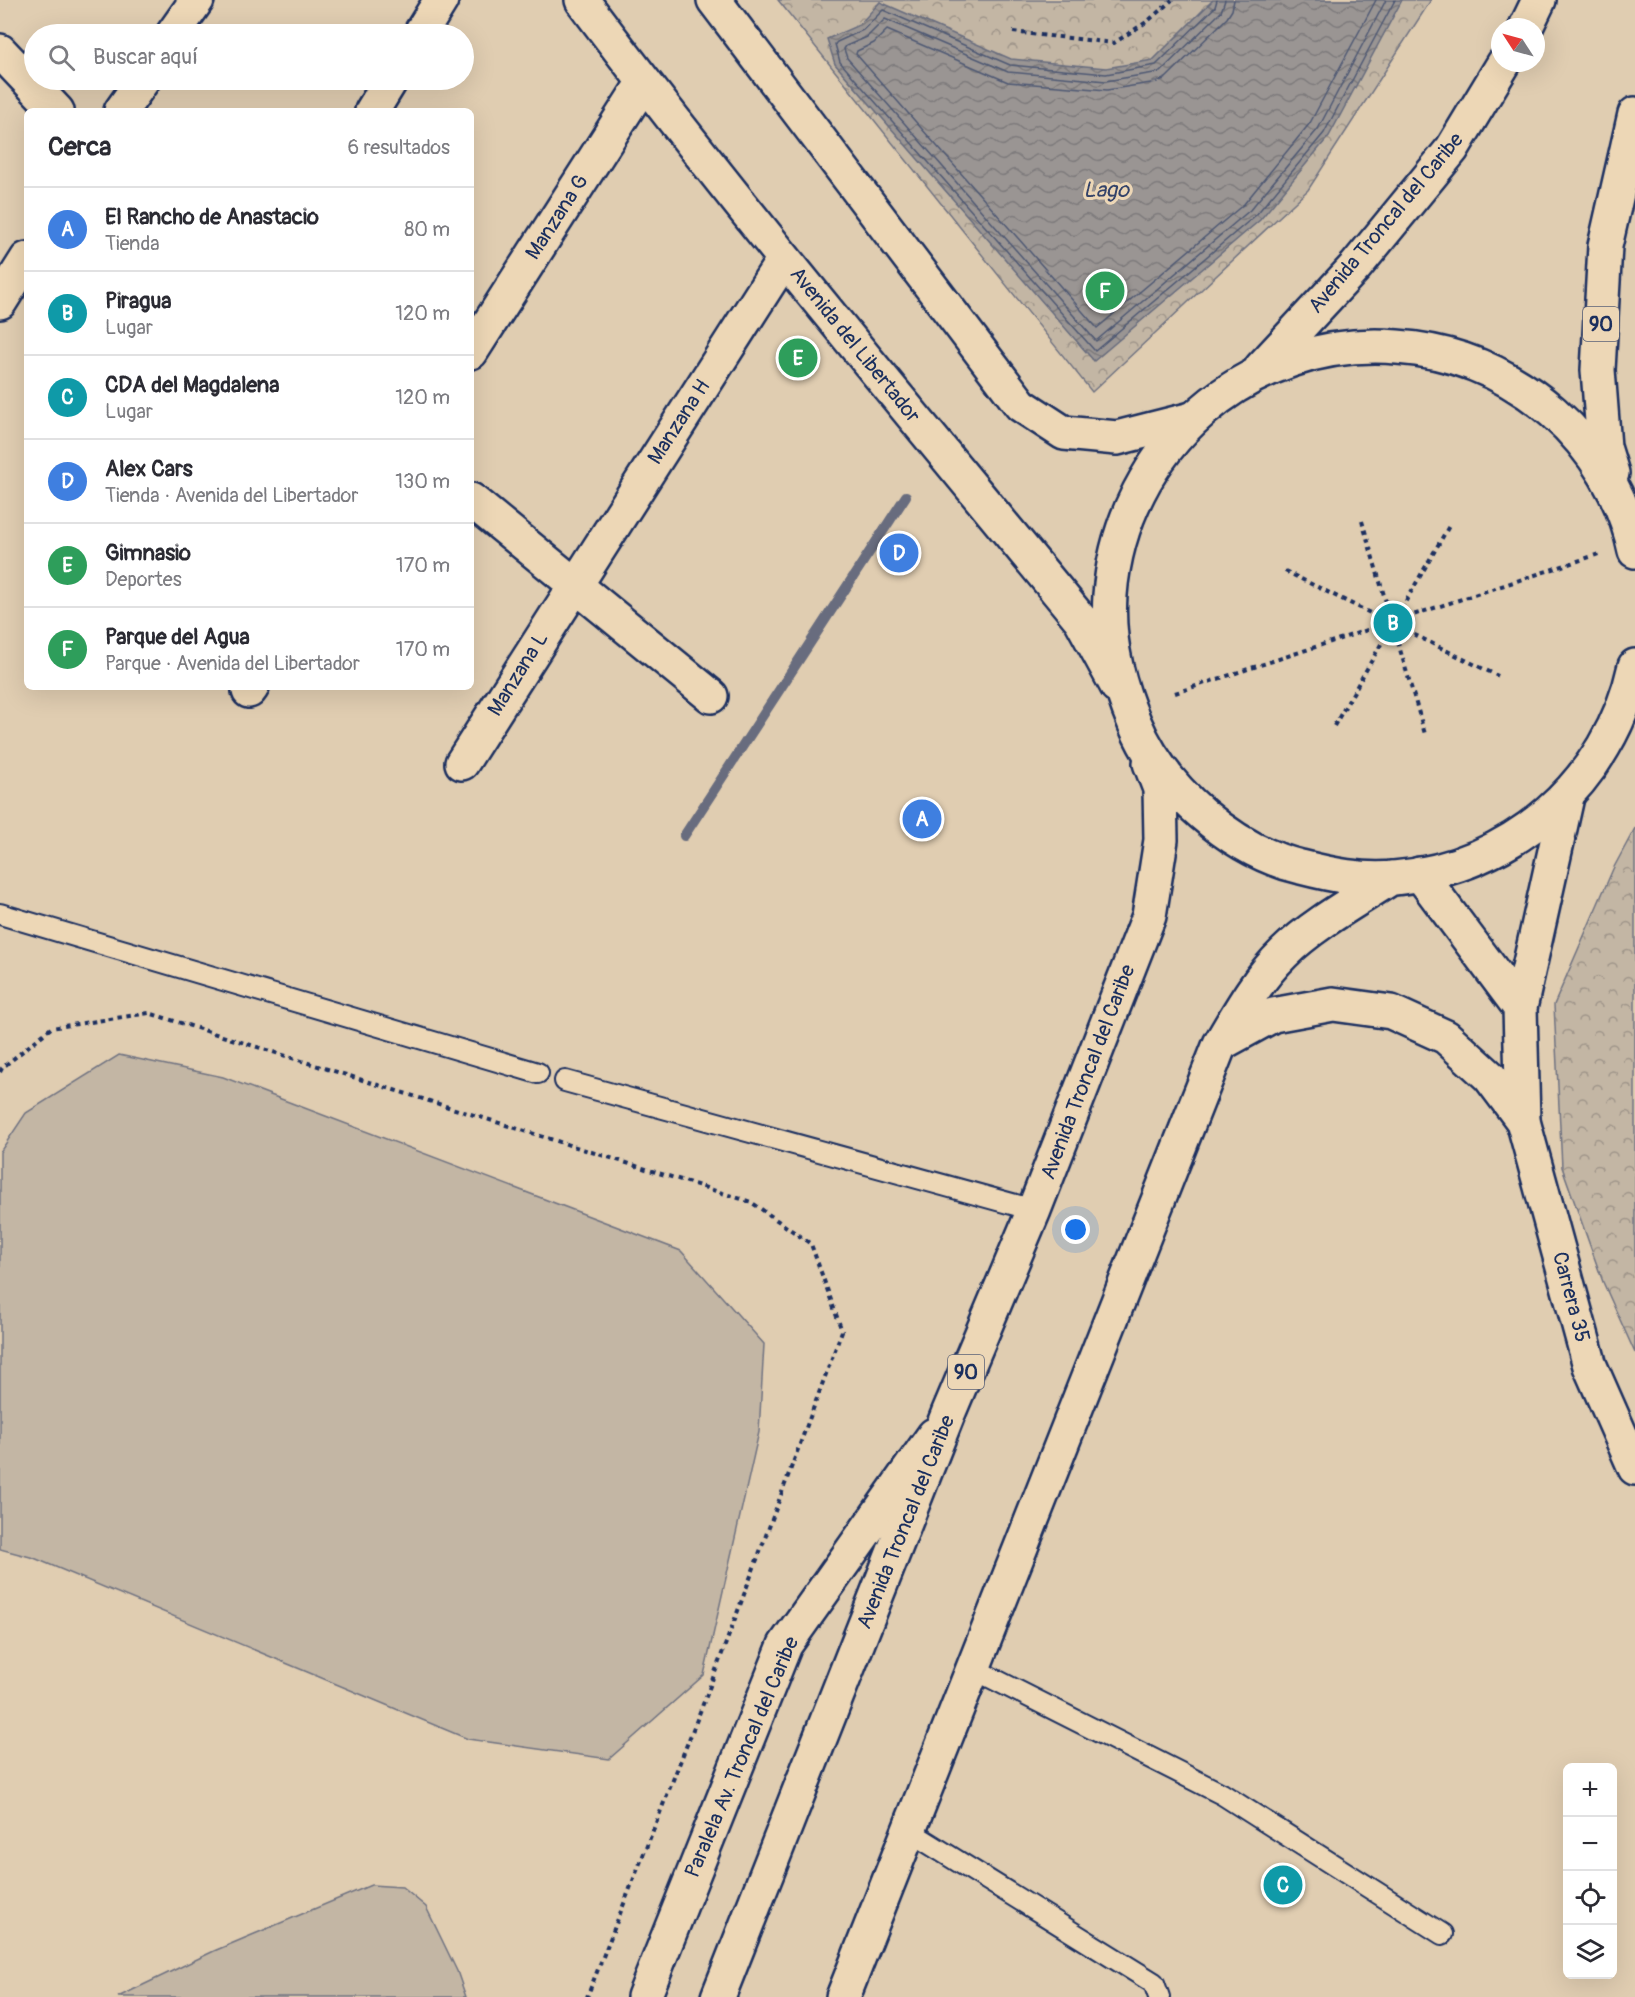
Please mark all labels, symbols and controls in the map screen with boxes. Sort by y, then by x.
north arrow [1491,18,1545,72]
search box [24,24,474,90]
icon: search [45,41,78,74]
text: Buscar aquí [93,43,198,71]
street label: Avenida Troncal del Caribe [1302,126,1470,319]
text: Cerca [48,131,111,163]
text: 6 resultados [348,135,450,160]
street label: Manzana G [519,169,595,265]
water label: Lago [1083,176,1131,204]
text: El Rancho de Anastacio [105,203,319,231]
text: A [61,217,74,242]
text: 80 m [404,217,450,242]
text: Tienda [105,231,160,256]
street label: Avenida del Libertador [784,262,927,429]
pin: F [1086,268,1124,314]
text: Piragua [105,287,172,315]
text: B [62,301,73,326]
text: 120 m [395,301,450,326]
road number: 90 [1583,307,1619,341]
text: Lugar [105,315,153,340]
pin: E [778,336,818,380]
text: CDA del Magdalena [105,371,279,399]
street label: Manzana H [642,375,716,469]
text: C [61,385,74,410]
text: 120 m [395,385,450,410]
text: Lugar [105,399,153,424]
text: Alex Cars [105,455,193,483]
text: D [61,469,74,494]
text: 130 m [395,469,450,494]
text: Tienda · Avenida del Libertador [105,483,359,508]
pin: D [880,530,918,576]
text: Gimnasio [105,539,191,567]
text: E [62,553,73,578]
text: 170 m [396,553,450,578]
text: Deportes [105,567,182,592]
pin: B [1374,600,1412,646]
text: Parque del Agua [105,623,250,651]
street label: Manzana L [482,627,554,721]
text: F [61,637,74,662]
text: 170 m [396,637,450,662]
text: Parque · Avenida del Libertador [105,651,360,676]
pin: A [902,796,942,842]
street label: Avenida Troncal del Caribe [1035,960,1142,1183]
your location [1061,1215,1090,1244]
street label: Carrera 35 [1546,1249,1596,1345]
road number: 90 [948,1355,984,1389]
street label: Avenida Troncal del Caribe [851,1411,961,1633]
street label: Paralela Av. Troncal del Caribe [679,1632,805,1882]
map controls [1563,1763,1617,1979]
button: + [1563,1763,1617,1817]
button: − [1563,1817,1617,1871]
pin: C [1264,1862,1302,1908]
button: locate [1563,1871,1617,1925]
button: layers [1563,1925,1617,1979]

